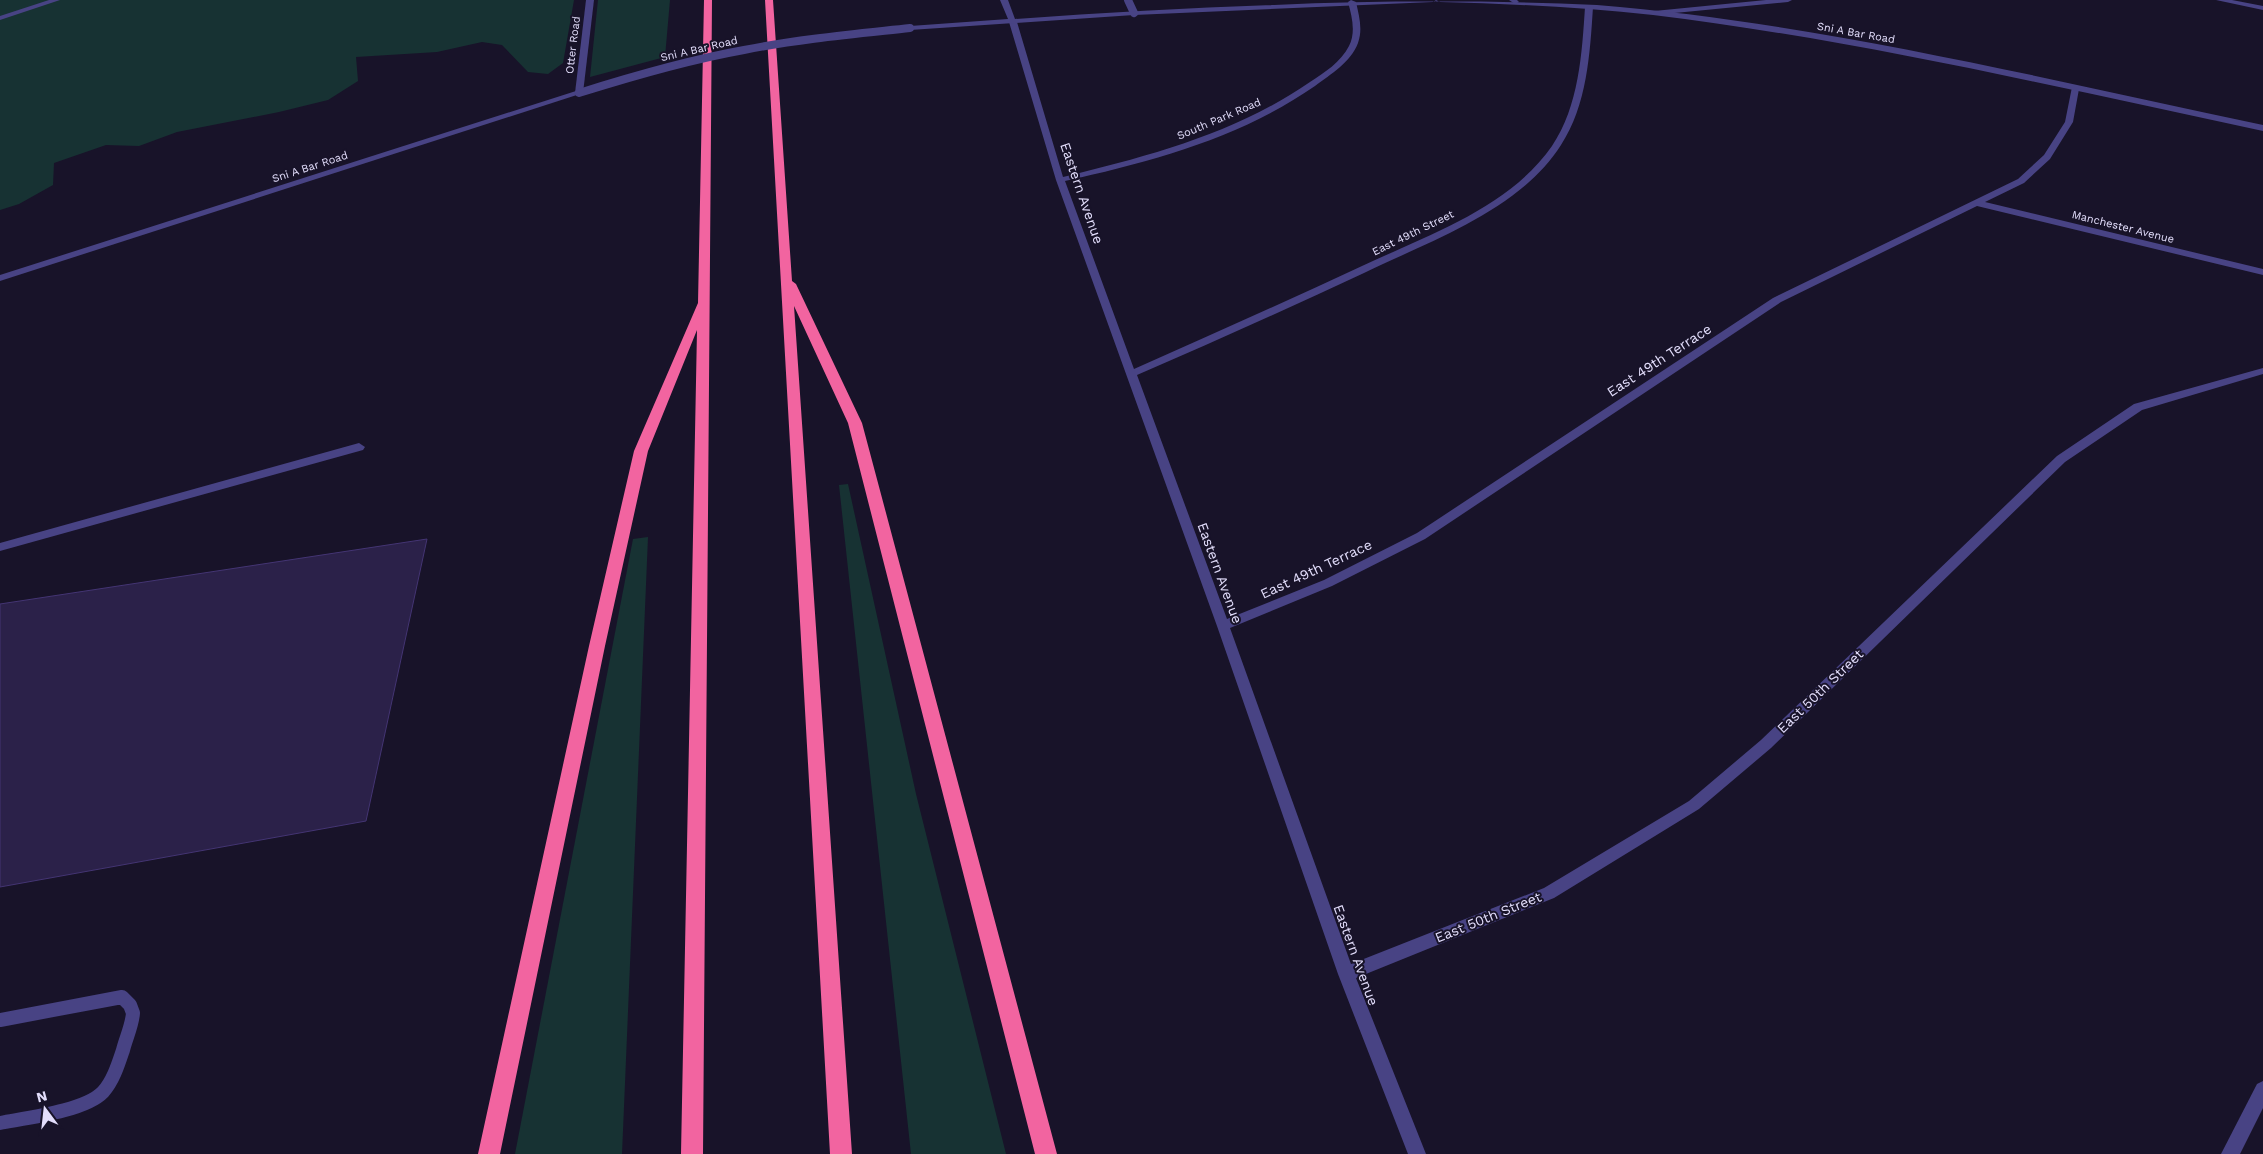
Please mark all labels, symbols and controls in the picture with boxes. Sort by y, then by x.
street label: Otter Road [563,15,583,75]
street label: Sni A Bar Road [1816,20,1896,46]
street label: Sni A Bar Road [659,34,739,64]
street label: South Park Road [1175,96,1263,142]
street label: Eastern Avenue [1057,140,1107,246]
street label: Sni A Bar Road [270,149,350,185]
street label: East 49th Street [1370,207,1456,258]
street label: Manchester Avenue [2071,208,2175,246]
street label: East 49th Terrace [1604,320,1714,400]
street label: Eastern Avenue [1194,520,1246,626]
street label: East 49th Terrace [1258,536,1374,602]
street label: East 50th Street [1774,646,1866,736]
street label: East 50th Street [1433,888,1544,946]
street label: Eastern Avenue [1330,902,1382,1008]
north arrow [20,1084,70,1134]
text: N [35,1087,49,1106]

